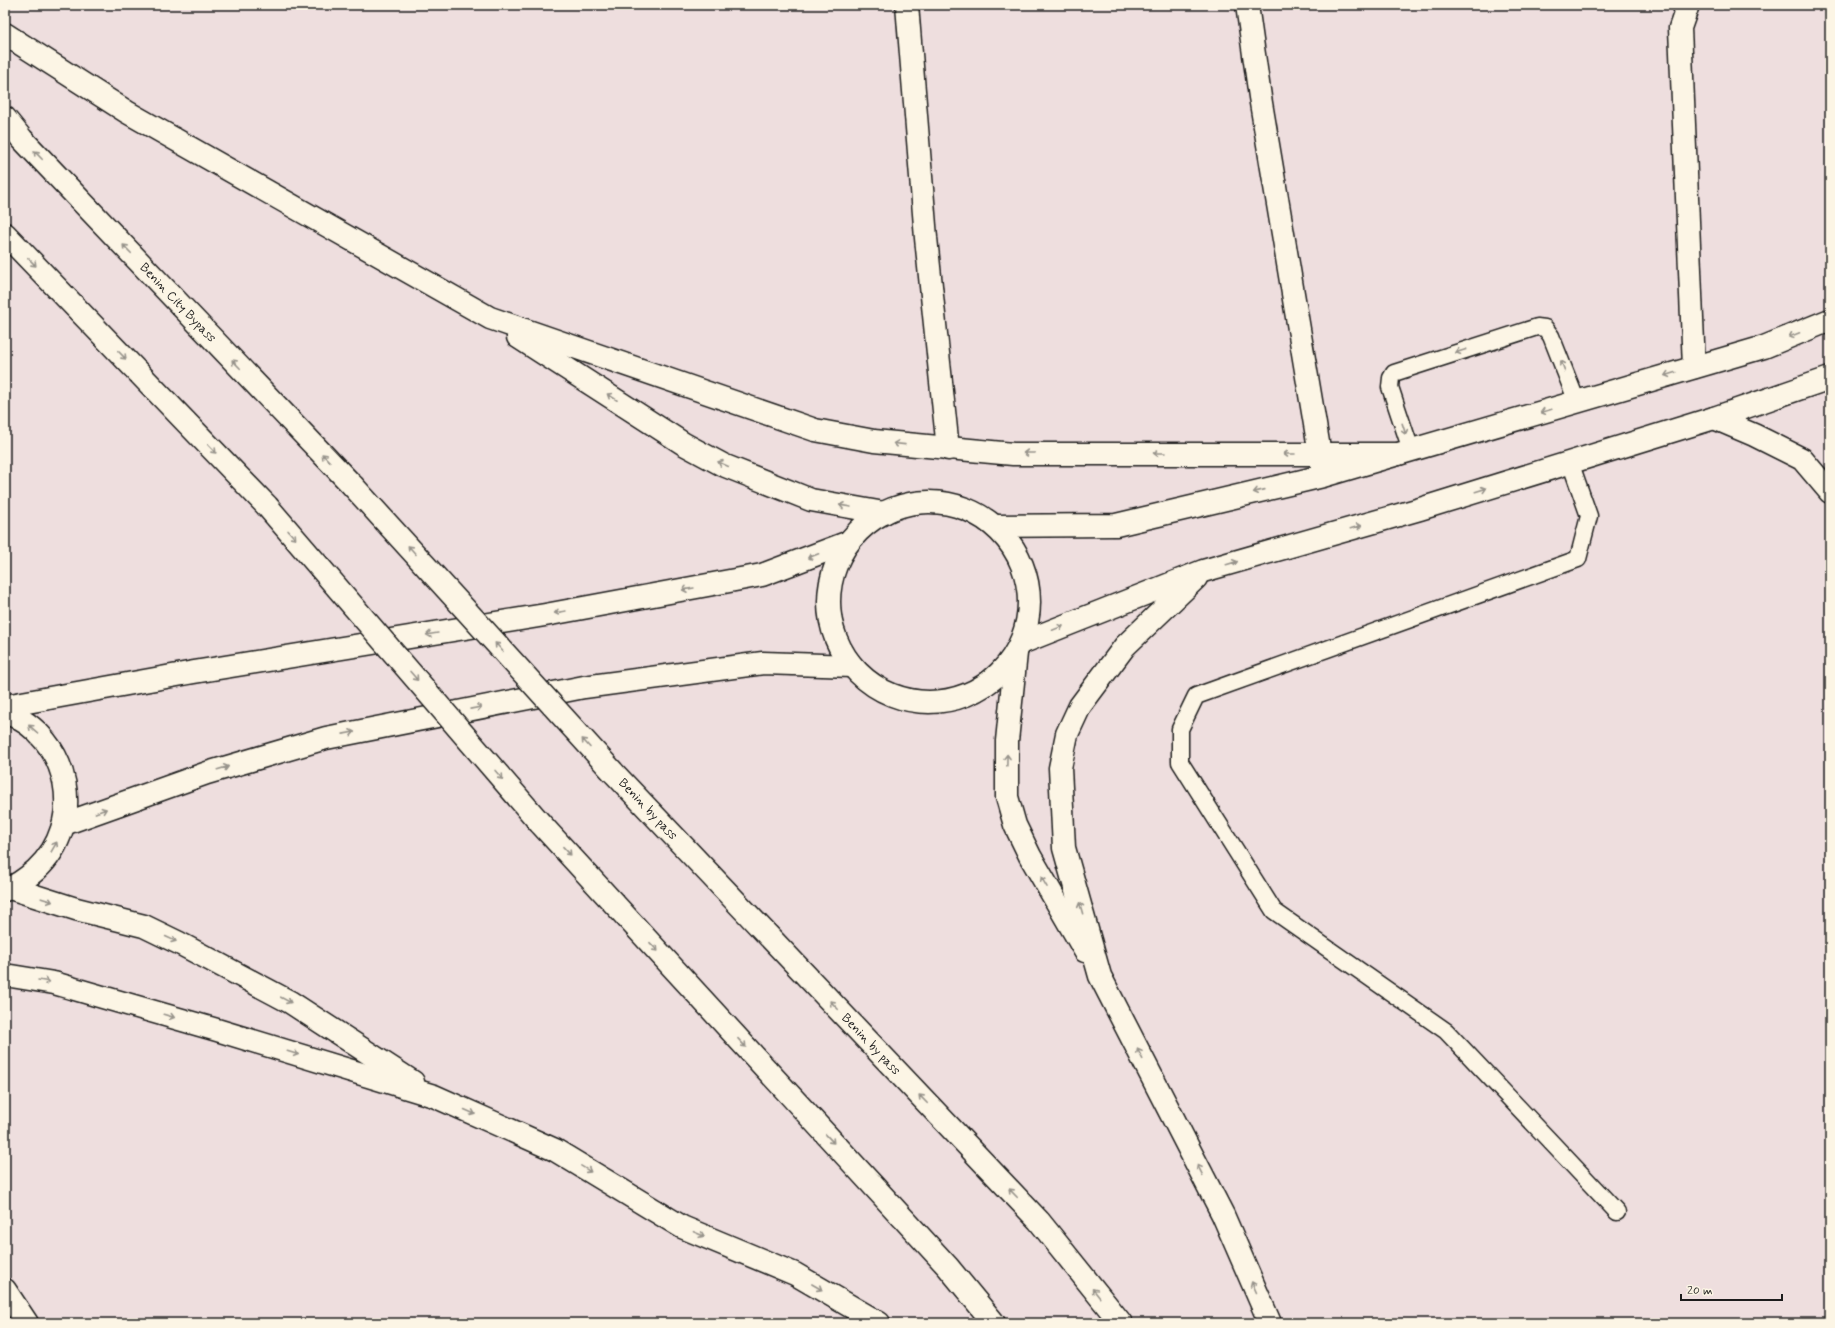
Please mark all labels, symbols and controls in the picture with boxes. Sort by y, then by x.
one-way arrow [33,150,42,160]
one-way arrow [123,244,132,254]
one-way arrow [27,257,37,267]
street label: Benin City Bypass [136,259,220,346]
one-way arrow [1788,331,1800,339]
one-way arrow [1455,348,1468,355]
one-way arrow [117,350,126,360]
one-way arrow [232,359,241,369]
one-way arrow [1558,361,1566,373]
one-way arrow [1664,371,1677,378]
one-way arrow [606,393,618,401]
one-way arrow [1539,408,1552,415]
one-way arrow [1401,423,1408,436]
one-way arrow [893,440,906,447]
one-way arrow [207,444,217,454]
one-way arrow [1023,449,1036,457]
one-way arrow [1153,449,1166,457]
one-way arrow [1283,450,1296,458]
one-way arrow [321,453,331,463]
one-way arrow [717,460,729,467]
one-way arrow [1474,486,1487,493]
one-way arrow [1252,488,1265,496]
one-way arrow [839,502,852,510]
one-way arrow [1350,523,1363,530]
one-way arrow [288,530,297,541]
one-way arrow [407,545,416,556]
one-way arrow [807,552,819,560]
one-way arrow [1225,559,1238,566]
one-way arrow [682,585,695,593]
one-way arrow [554,609,567,617]
one-way arrow [1051,624,1063,632]
one-way arrow [426,630,439,638]
one-way arrow [494,642,504,652]
one-way arrow [409,671,418,682]
one-way arrow [470,704,483,712]
one-way arrow [28,725,38,734]
one-way arrow [342,729,355,737]
one-way arrow [582,738,591,748]
one-way arrow [1003,754,1011,767]
one-way arrow [217,764,230,771]
one-way arrow [494,769,503,780]
street label: Benin by pass [615,775,682,844]
one-way arrow [94,806,106,814]
one-way arrow [51,841,59,853]
one-way arrow [562,846,571,857]
one-way arrow [1040,877,1048,888]
one-way arrow [41,897,54,904]
one-way arrow [1077,902,1084,915]
one-way arrow [165,936,177,943]
one-way arrow [650,942,659,952]
one-way arrow [37,977,50,985]
one-way arrow [280,996,292,1004]
one-way arrow [829,1000,838,1010]
street label: Benin by pass [838,1010,905,1079]
one-way arrow [162,1013,175,1020]
one-way arrow [738,1038,747,1048]
one-way arrow [1136,1048,1143,1060]
one-way arrow [287,1050,300,1057]
one-way arrow [918,1094,928,1104]
one-way arrow [464,1109,476,1116]
one-way arrow [826,1134,835,1144]
one-way arrow [1195,1164,1203,1176]
one-way arrow [580,1166,592,1174]
one-way arrow [1008,1188,1018,1198]
one-way arrow [692,1231,704,1239]
scale bar [1681,1276,1782,1302]
one-way arrow [1250,1282,1258,1294]
text: 20 m [1687,1283,1713,1299]
one-way arrow [811,1284,823,1292]
one-way arrow [1092,1287,1101,1298]

